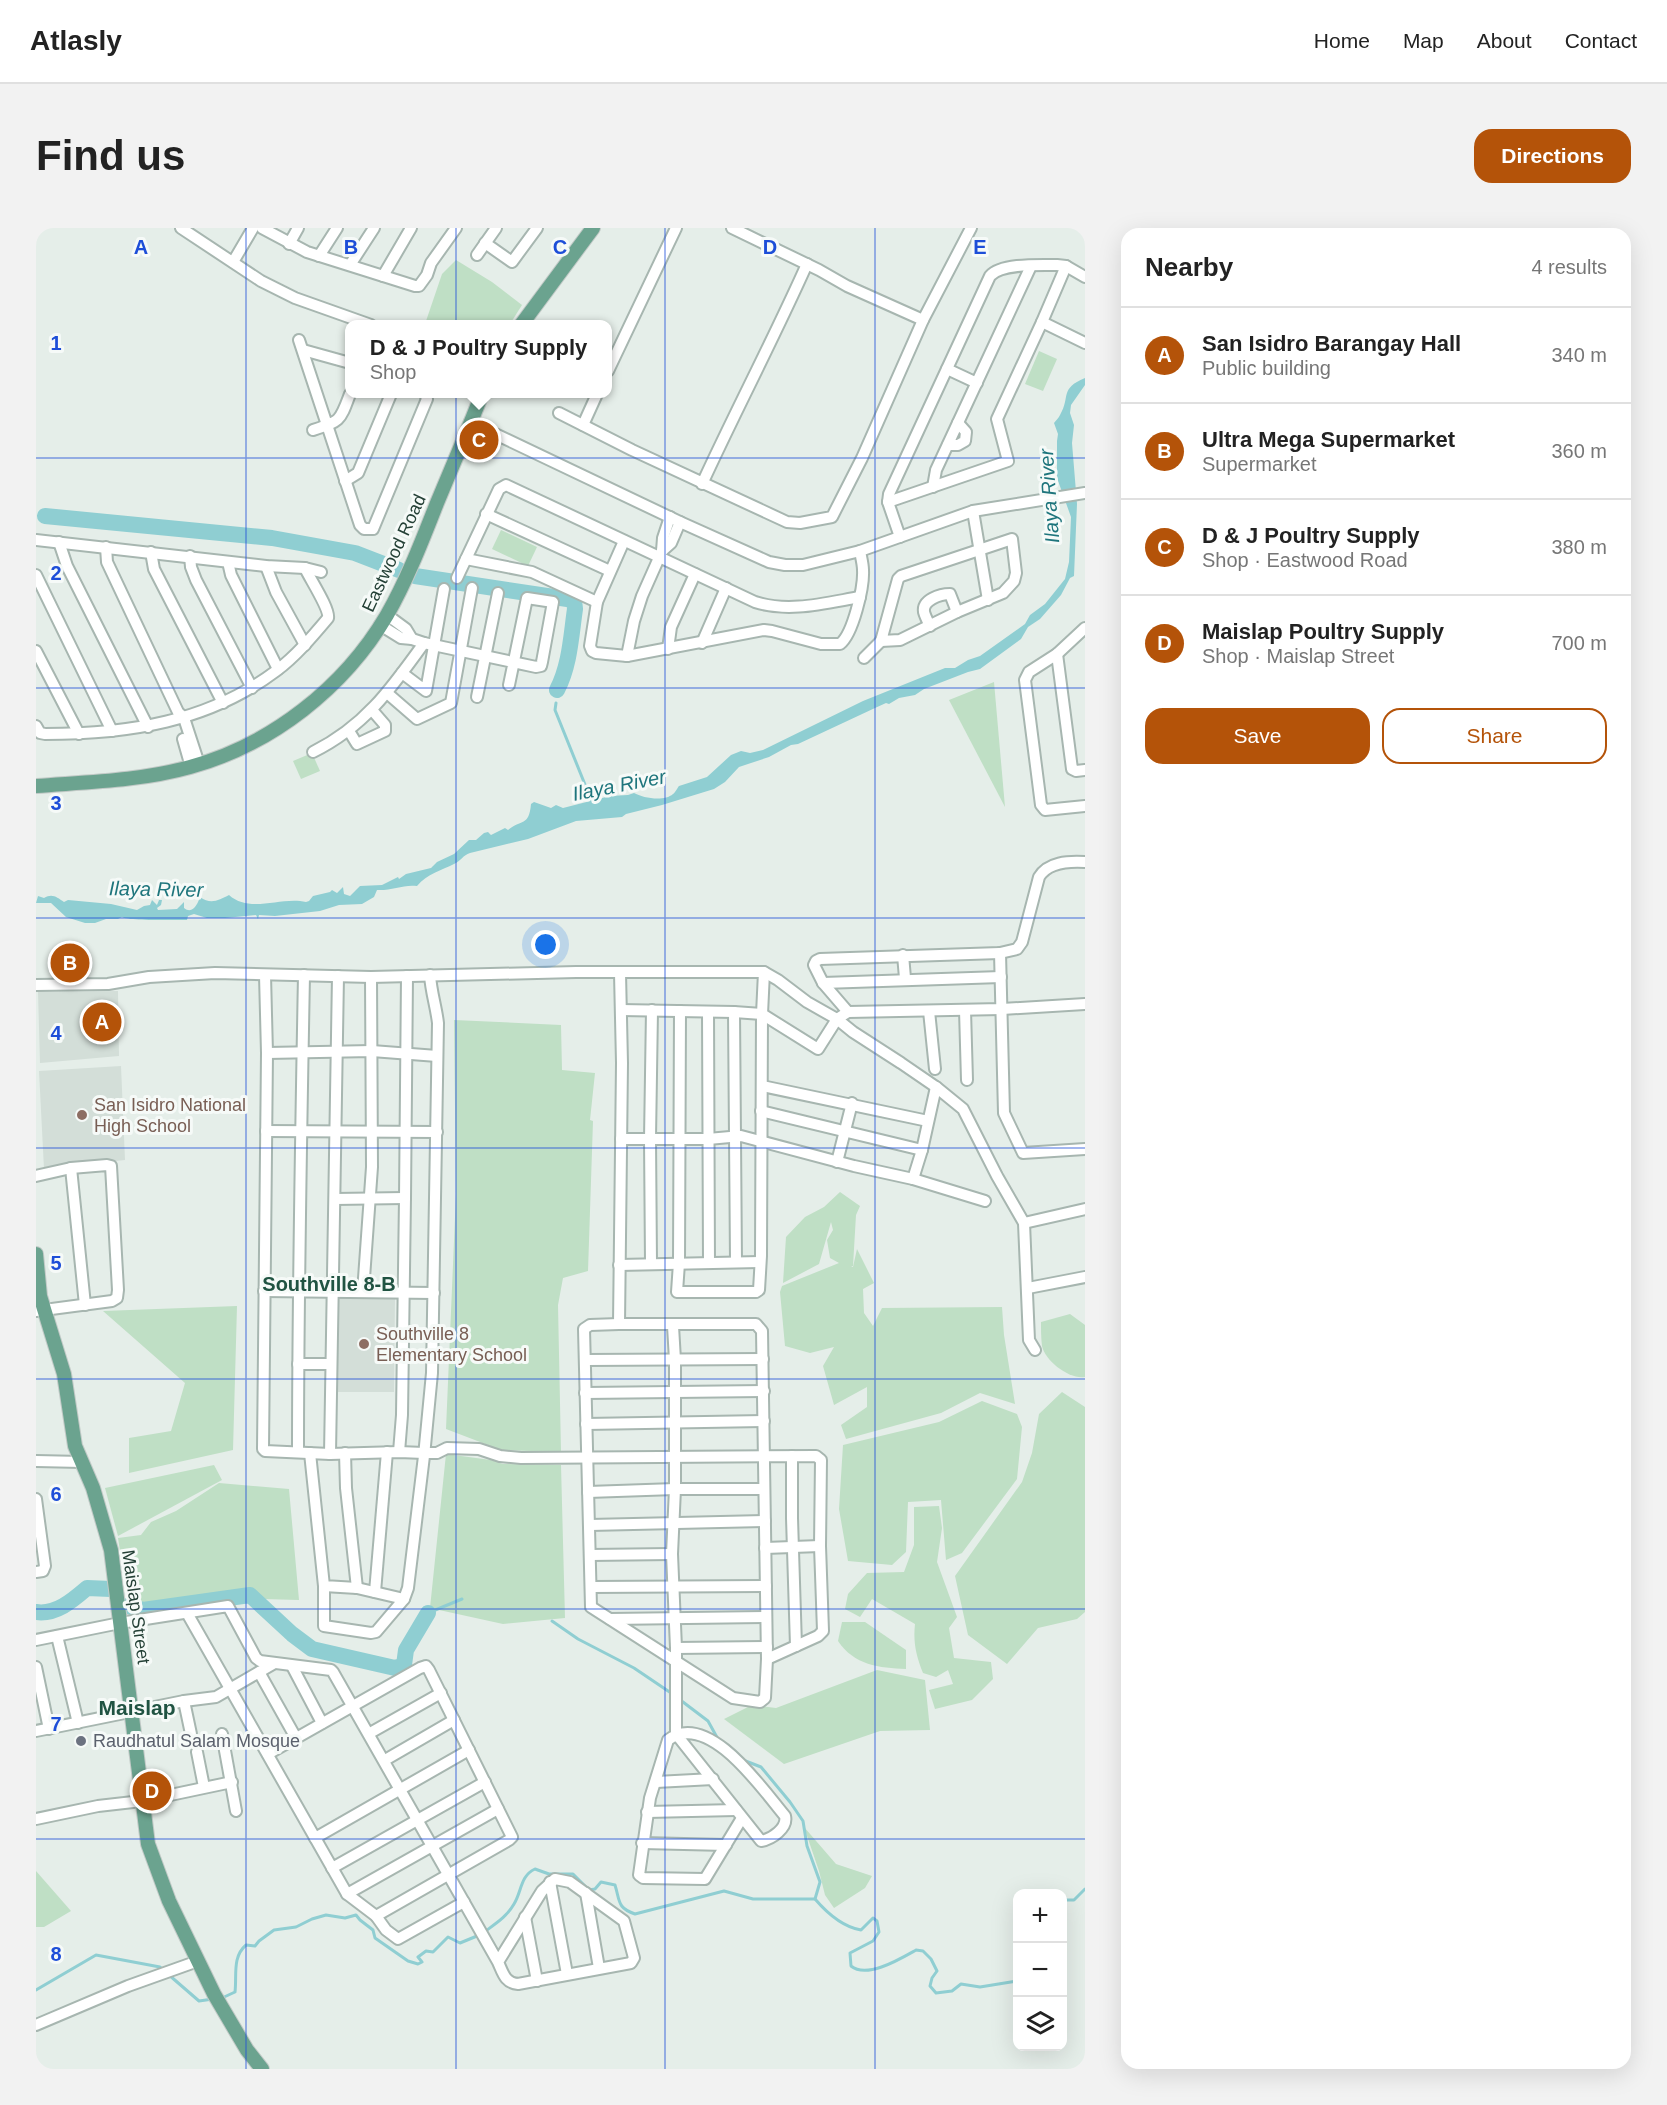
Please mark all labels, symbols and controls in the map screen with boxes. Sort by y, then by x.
text: Atlasly [30,25,122,56]
text: Home [1314,29,1370,52]
text: Map [1403,29,1444,52]
text: About [1477,29,1532,52]
text: Contact [1565,29,1637,52]
button: Directions [1474,129,1631,183]
text: Find us [36,132,185,179]
text: A [134,236,148,258]
text: B [344,236,358,258]
text: C [553,236,567,258]
text: D [763,236,777,258]
text: E [973,236,987,258]
text: Nearby [1145,252,1233,282]
text: 4 results [1531,256,1607,278]
popup [345,320,612,398]
text: San Isidro Barangay Hall [1202,331,1461,356]
text: 1 [50,332,62,354]
text: D & J Poultry Supply [370,335,587,360]
text: A [1157,344,1172,366]
text: 340 m [1551,344,1607,366]
text: Public building [1202,357,1331,379]
text: Shop [370,361,416,383]
pin: C [460,418,498,462]
text: Ultra Mega Supermarket [1202,427,1455,452]
text: B [1157,440,1172,462]
text: 360 m [1551,440,1607,462]
water label: Ilaya River [1035,447,1063,544]
text: Supermarket [1202,453,1317,475]
street label: Eastwood Road [358,491,430,615]
text: D & J Poultry Supply [1202,523,1420,548]
text: C [1157,536,1172,558]
text: 380 m [1551,536,1607,558]
text: Shop · Eastwood Road [1202,549,1408,571]
text: 2 [50,562,62,584]
text: Maislap Poultry Supply [1202,619,1444,644]
text: D [1157,632,1172,654]
text: 700 m [1551,632,1607,654]
text: Shop · Maislap Street [1202,645,1394,667]
button: Save [1145,708,1370,764]
button: Share [1382,708,1607,764]
water label: Ilaya River [571,765,669,805]
text: 3 [50,792,62,814]
water label: Ilaya River [109,877,205,901]
your location [531,930,560,959]
pin: B [51,940,90,986]
pin: A [82,1000,122,1044]
text: 4 [50,1022,62,1044]
place label: San Isidro National High School [94,1095,246,1136]
marker: San Isidro National High School [75,1108,89,1122]
text: 5 [50,1252,62,1274]
district label: Southville 8-B [262,1273,396,1295]
place label: Southville 8 Elementary School [376,1324,527,1365]
marker: Southville 8 Elementary School [357,1337,371,1351]
text: 6 [50,1483,62,1505]
street label: Maislap Street [118,1549,154,1665]
district label: Maislap [98,1696,176,1719]
text: 7 [50,1713,62,1735]
place label: Raudhatul Salam Mosque [93,1731,300,1751]
marker: Raudhatul Salam Mosque [74,1734,88,1748]
pin: D [132,1768,172,1814]
map controls [1013,1889,1067,2051]
button: + [1013,1889,1067,1943]
text: 8 [50,1943,62,1965]
button: − [1013,1943,1067,1997]
button: layers [1013,1997,1067,2051]

